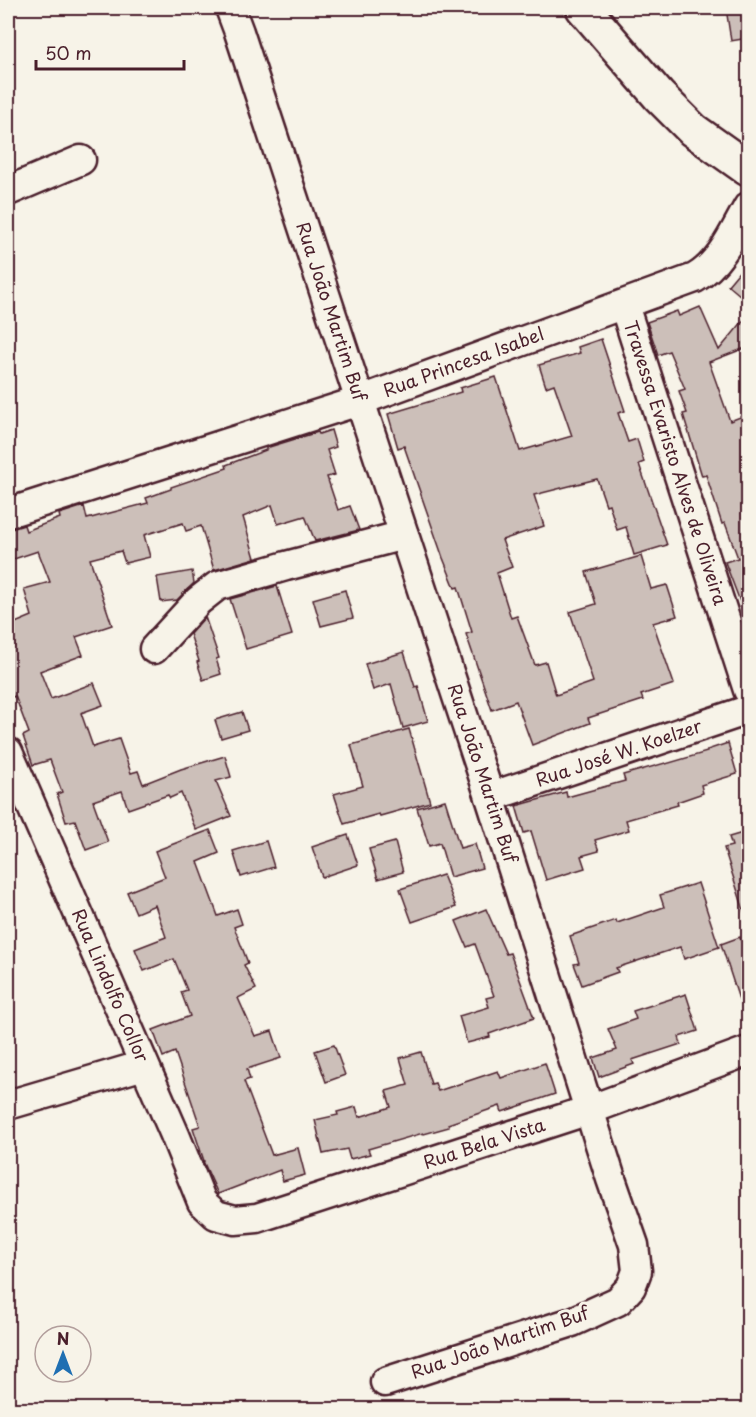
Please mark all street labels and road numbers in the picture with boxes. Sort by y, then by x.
street label: Rua João Martim Buf [290,218,375,406]
street label: Travessa Evaristo Alves de Oliveira [618,317,735,608]
street label: Rua Princesa Isabel [379,319,547,403]
street label: Rua João Martim Buf [442,680,526,868]
street label: Rua José W. Koelzer [532,711,706,793]
street label: Rua Lindolfo Collor [66,904,157,1067]
street label: Rua Bela Vista [420,1110,549,1175]
street label: Rua João Martim Buf [407,1298,594,1385]

